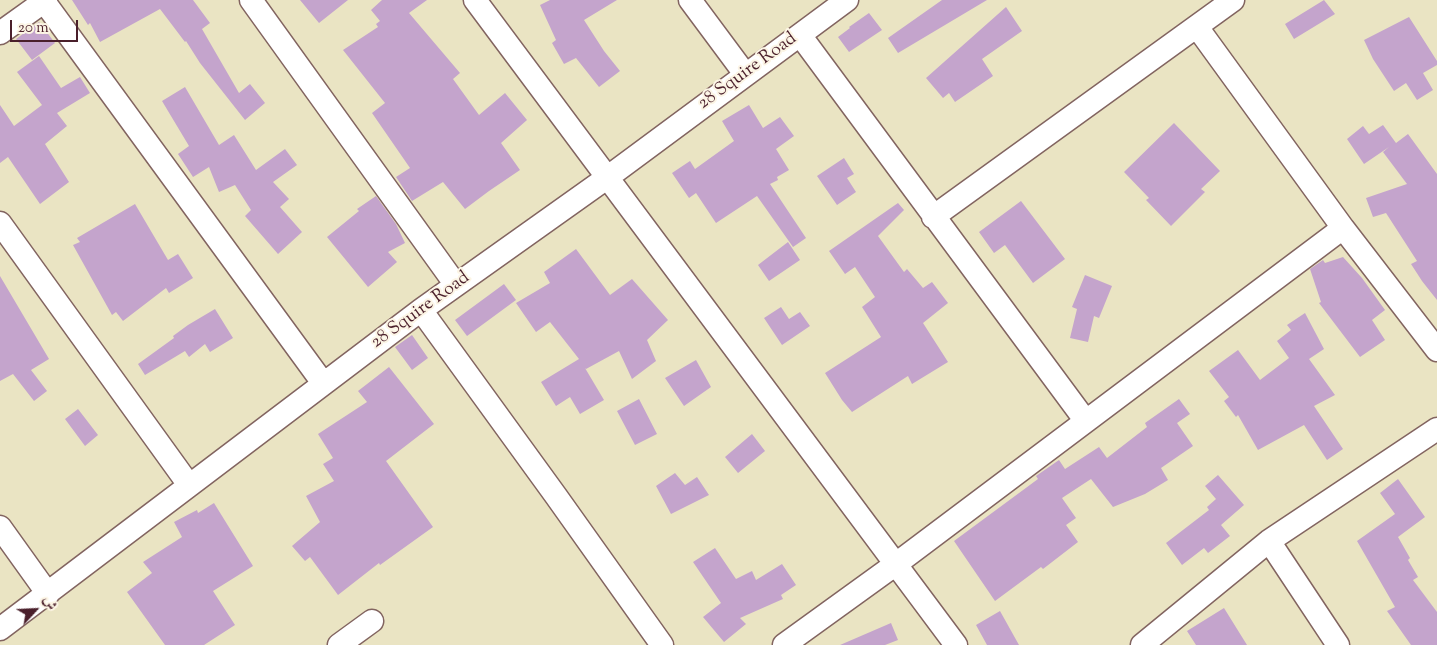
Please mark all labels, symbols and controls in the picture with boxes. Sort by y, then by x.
scale bar [12,10,80,42]
text: 20 m [18,18,49,39]
street label: 28 Squire Road [694,29,802,115]
street label: 28 Squire Road [367,268,475,354]
north arrow [10,585,60,635]
text: ش [37,593,61,614]

